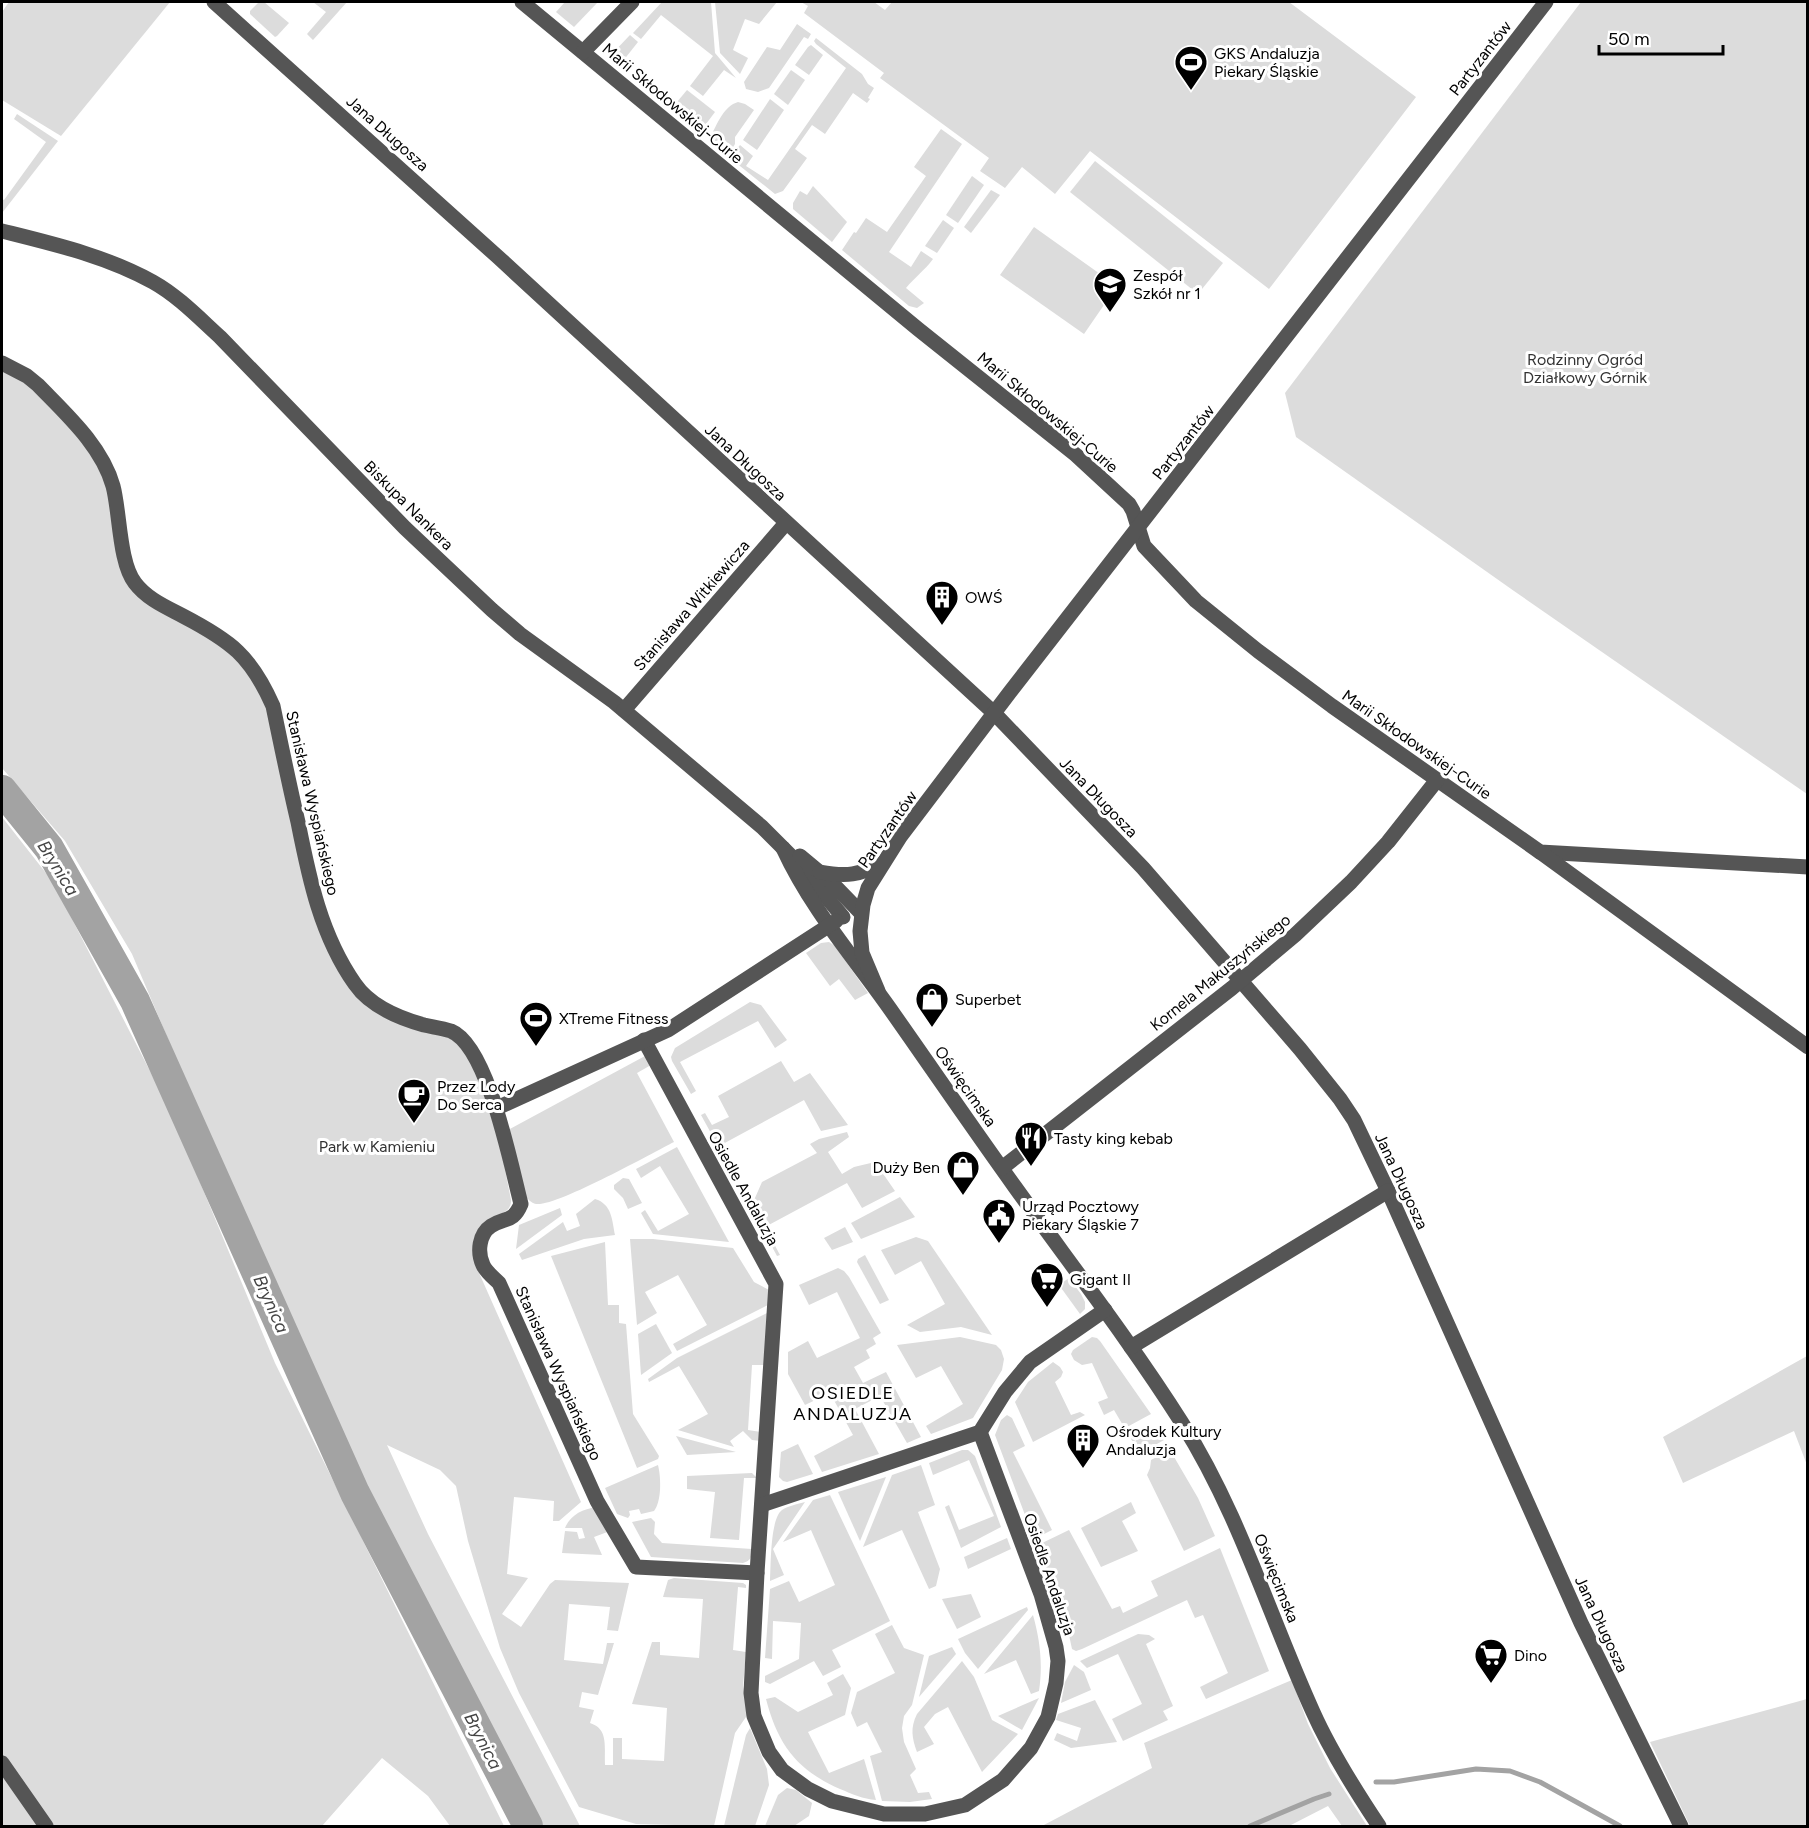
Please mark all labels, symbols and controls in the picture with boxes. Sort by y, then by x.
street label: Partyzantów [1445,17,1516,100]
scale bar [1599,18,1724,56]
text: 50 m [1608,28,1650,50]
street label: Marii Skłodowskiej-Curie [598,39,747,168]
sports icon: GKS Andaluzja Piekary Śląskie [1173,44,1209,91]
place label: GKS Andaluzja Piekary Śląskie [1214,44,1320,81]
street label: Jana Długosza [343,92,433,175]
school or university icon: Zespół Szkół nr 1 [1092,266,1128,313]
place label: Zespół Szkół nr 1 [1133,266,1201,303]
street label: Marii Skłodowskiej-Curie [973,348,1122,477]
park label: Rodzinny Ogród Działkowy Górnik [1523,350,1647,387]
street label: Partyzantów [1148,401,1219,484]
street label: Jana Długosza [701,420,790,505]
street label: Biskupa Nankera [360,457,457,554]
street label: Stanisława Witkiewicza [629,536,753,675]
building icon: OWŚ [924,579,960,626]
place label: OWŚ [965,588,1003,607]
street label: Marii Skłodowskiej-Curie [1338,686,1495,803]
street label: Stanisława Wyspiańskiego [282,709,343,897]
street label: Jana Długosza [1056,753,1142,841]
street label: Partyzantów [854,787,921,871]
water label: Brynica [32,836,84,900]
street label: Kornela Makuszyńskiego [1146,910,1294,1035]
shop icon: Superbet [914,981,950,1028]
place label: Superbet [955,990,1022,1009]
sports icon: XTreme Fitness [518,1000,554,1047]
place label: XTreme Fitness [559,1009,668,1028]
street label: Oświęcimska [931,1042,1000,1130]
cafe icon: Przez Lody Do Serca [396,1077,432,1124]
place label: Przez Lody Do Serca [437,1077,516,1114]
restaurant icon: Tasty king kebab [1013,1120,1049,1167]
street label: Osiedle Andaluzja [704,1128,783,1249]
place label: Tasty king kebab [1054,1129,1173,1148]
street label: Jana Długosza [1371,1130,1432,1232]
park label: Park w Kamieniu [319,1137,435,1156]
shop icon: Duży Ben [945,1149,981,1196]
place label: Duży Ben [872,1158,940,1177]
public building icon: Urząd Pocztowy Piekary Śląskie 7 [981,1197,1017,1244]
place label: Urząd Pocztowy Piekary Śląskie 7 [1022,1197,1140,1234]
supermarket icon: Gigant II [1029,1261,1065,1308]
place label: Gigant II [1070,1270,1131,1289]
water label: Brynica [249,1272,294,1337]
street label: Stanisława Wyspiańskiego [511,1283,606,1463]
district label: OSIEDLE ANDALUZJA [793,1382,913,1425]
building icon: Ośrodek Kultury Andaluzja [1065,1422,1101,1469]
place label: Ośrodek Kultury Andaluzja [1106,1422,1222,1459]
street label: Osiedle Andaluzja [1020,1511,1079,1638]
street label: Oświęcimska [1250,1531,1303,1625]
street label: Jana Długosza [1571,1573,1632,1675]
supermarket icon: Dino [1473,1637,1509,1684]
place label: Dino [1514,1646,1547,1665]
water label: Brynica [459,1709,507,1774]

